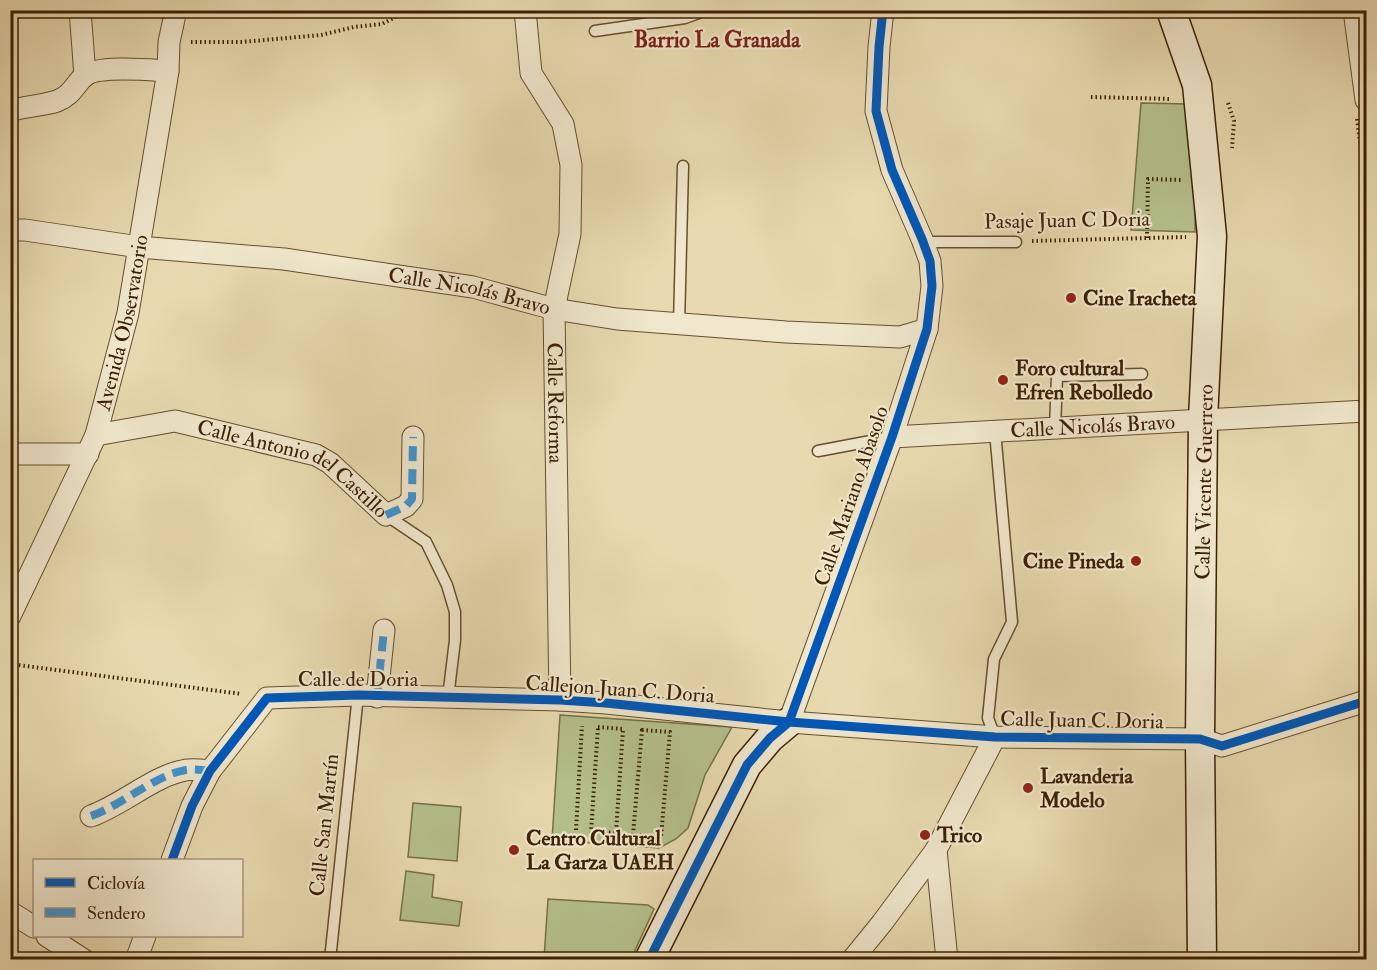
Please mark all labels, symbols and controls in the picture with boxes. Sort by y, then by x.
district label: Barrio La Granada [634,26,801,54]
street label: Pasaje Juan C Doria [984,206,1151,235]
street label: Avenida Observatorio [90,233,155,415]
street label: Calle Nicolás Bravo [387,262,553,321]
place label: Cine Iracheta [1083,285,1198,312]
marker: Cine Iracheta [1064,291,1078,305]
street label: Calle Reforma [541,342,569,464]
place label: Foro cultural Efren Rebolledo [1015,355,1153,406]
marker: Foro cultural Efren Rebolledo [996,373,1010,387]
street label: Calle Vicente Guerrero [1189,384,1220,580]
street label: Calle Mariano Abasolo [808,402,895,590]
street label: Calle Nicolás Bravo [1010,408,1176,444]
street label: Calle Antonio del Castillo [194,414,394,524]
place label: Cine Pineda [1023,548,1125,575]
marker: Cine Pineda [1129,554,1143,568]
street label: Calle de Doria [298,666,419,693]
street label: Callejon Juan C. Doria [525,669,716,710]
street label: Calle Juan C. Doria [1000,706,1164,735]
street label: Calle San Martín [304,752,345,898]
place label: Lavanderia Modelo [1039,763,1134,814]
marker: Lavanderia Modelo [1021,781,1035,795]
place label: Trico [936,822,982,849]
place label: Centro Cultural La Garza UAEH [526,825,674,876]
marker: Trico [918,828,932,842]
marker: Centro Cultural La Garza UAEH [507,843,521,857]
legend [33,859,243,937]
text: Ciclovía [87,872,146,895]
text: Sendero [87,902,146,925]

